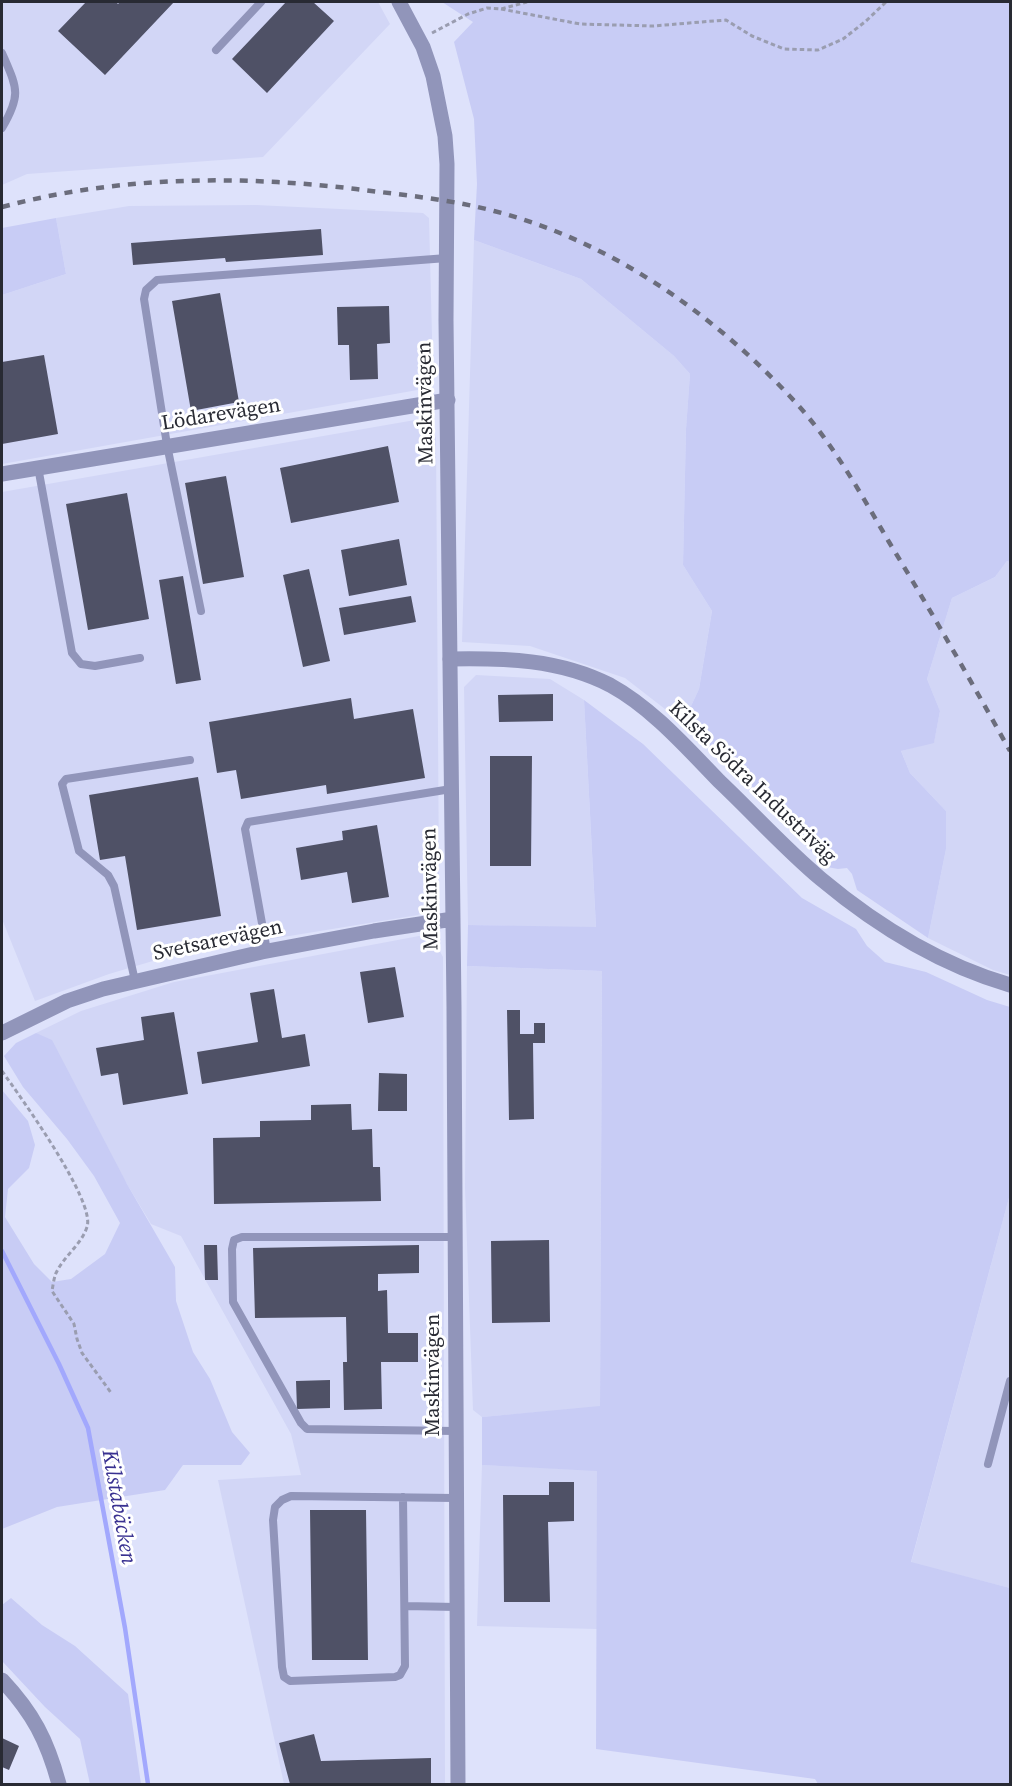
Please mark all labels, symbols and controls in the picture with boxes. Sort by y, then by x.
street label: Maskinvägen [412,341,440,465]
street label: Lödarevägen [160,393,282,437]
street label: Kilsta Södra Industriväg [663,696,841,870]
street label: Maskinvägen [417,827,445,951]
street label: Svetsarevägen [151,915,285,967]
street label: Maskinvägen [421,1314,447,1436]
water label: Kilstabäcken [95,1448,141,1566]

